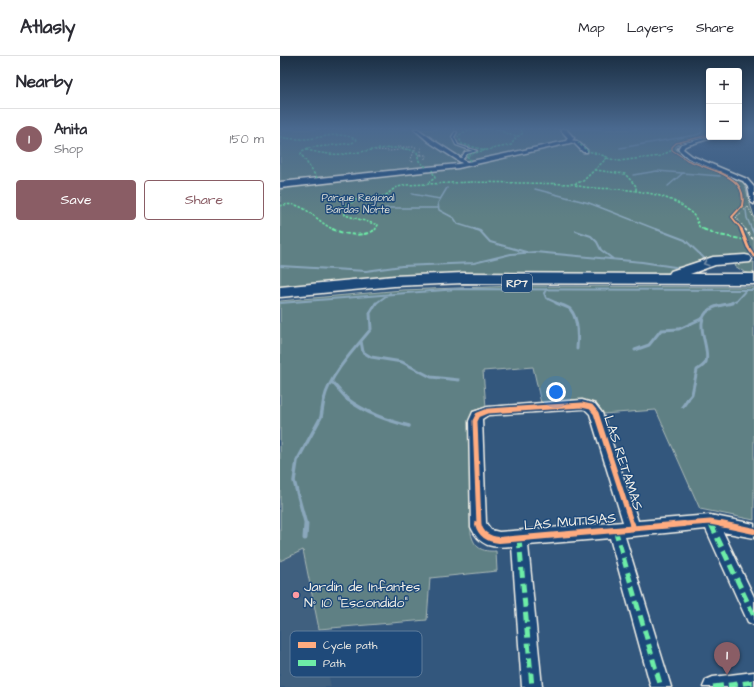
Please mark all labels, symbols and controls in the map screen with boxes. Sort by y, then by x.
text: Atlasly [20,14,75,41]
text: Map [578,18,605,38]
text: Layers [627,18,674,38]
text: Share [696,18,734,38]
map controls [706,68,742,140]
button: + [706,68,742,104]
text: Nearby [16,70,73,94]
button: − [706,104,742,140]
text: Anita [54,119,87,140]
text: 1 [28,130,30,148]
text: 150 m [230,130,264,148]
text: Shop [54,140,83,158]
button: Save [16,180,136,220]
button: Share [144,180,264,220]
park label: Parque Regional Bardas Norte [321,191,395,217]
one-way arrow [703,258,710,267]
road number: RP7 [502,274,532,292]
your location [546,382,566,402]
street label: LAS RETAMAS [598,413,648,513]
street label: LAS MUTISIAS [523,508,617,536]
place label: Jardín de Infantes N° 10 "Escondido" [304,577,420,613]
marker: Jardín de Infantes N° 10 "Escondido" [291,590,301,600]
legend [290,631,422,677]
text: Cycle path [323,638,378,654]
pin: 1 [714,642,740,675]
text: Path [323,656,346,671]

